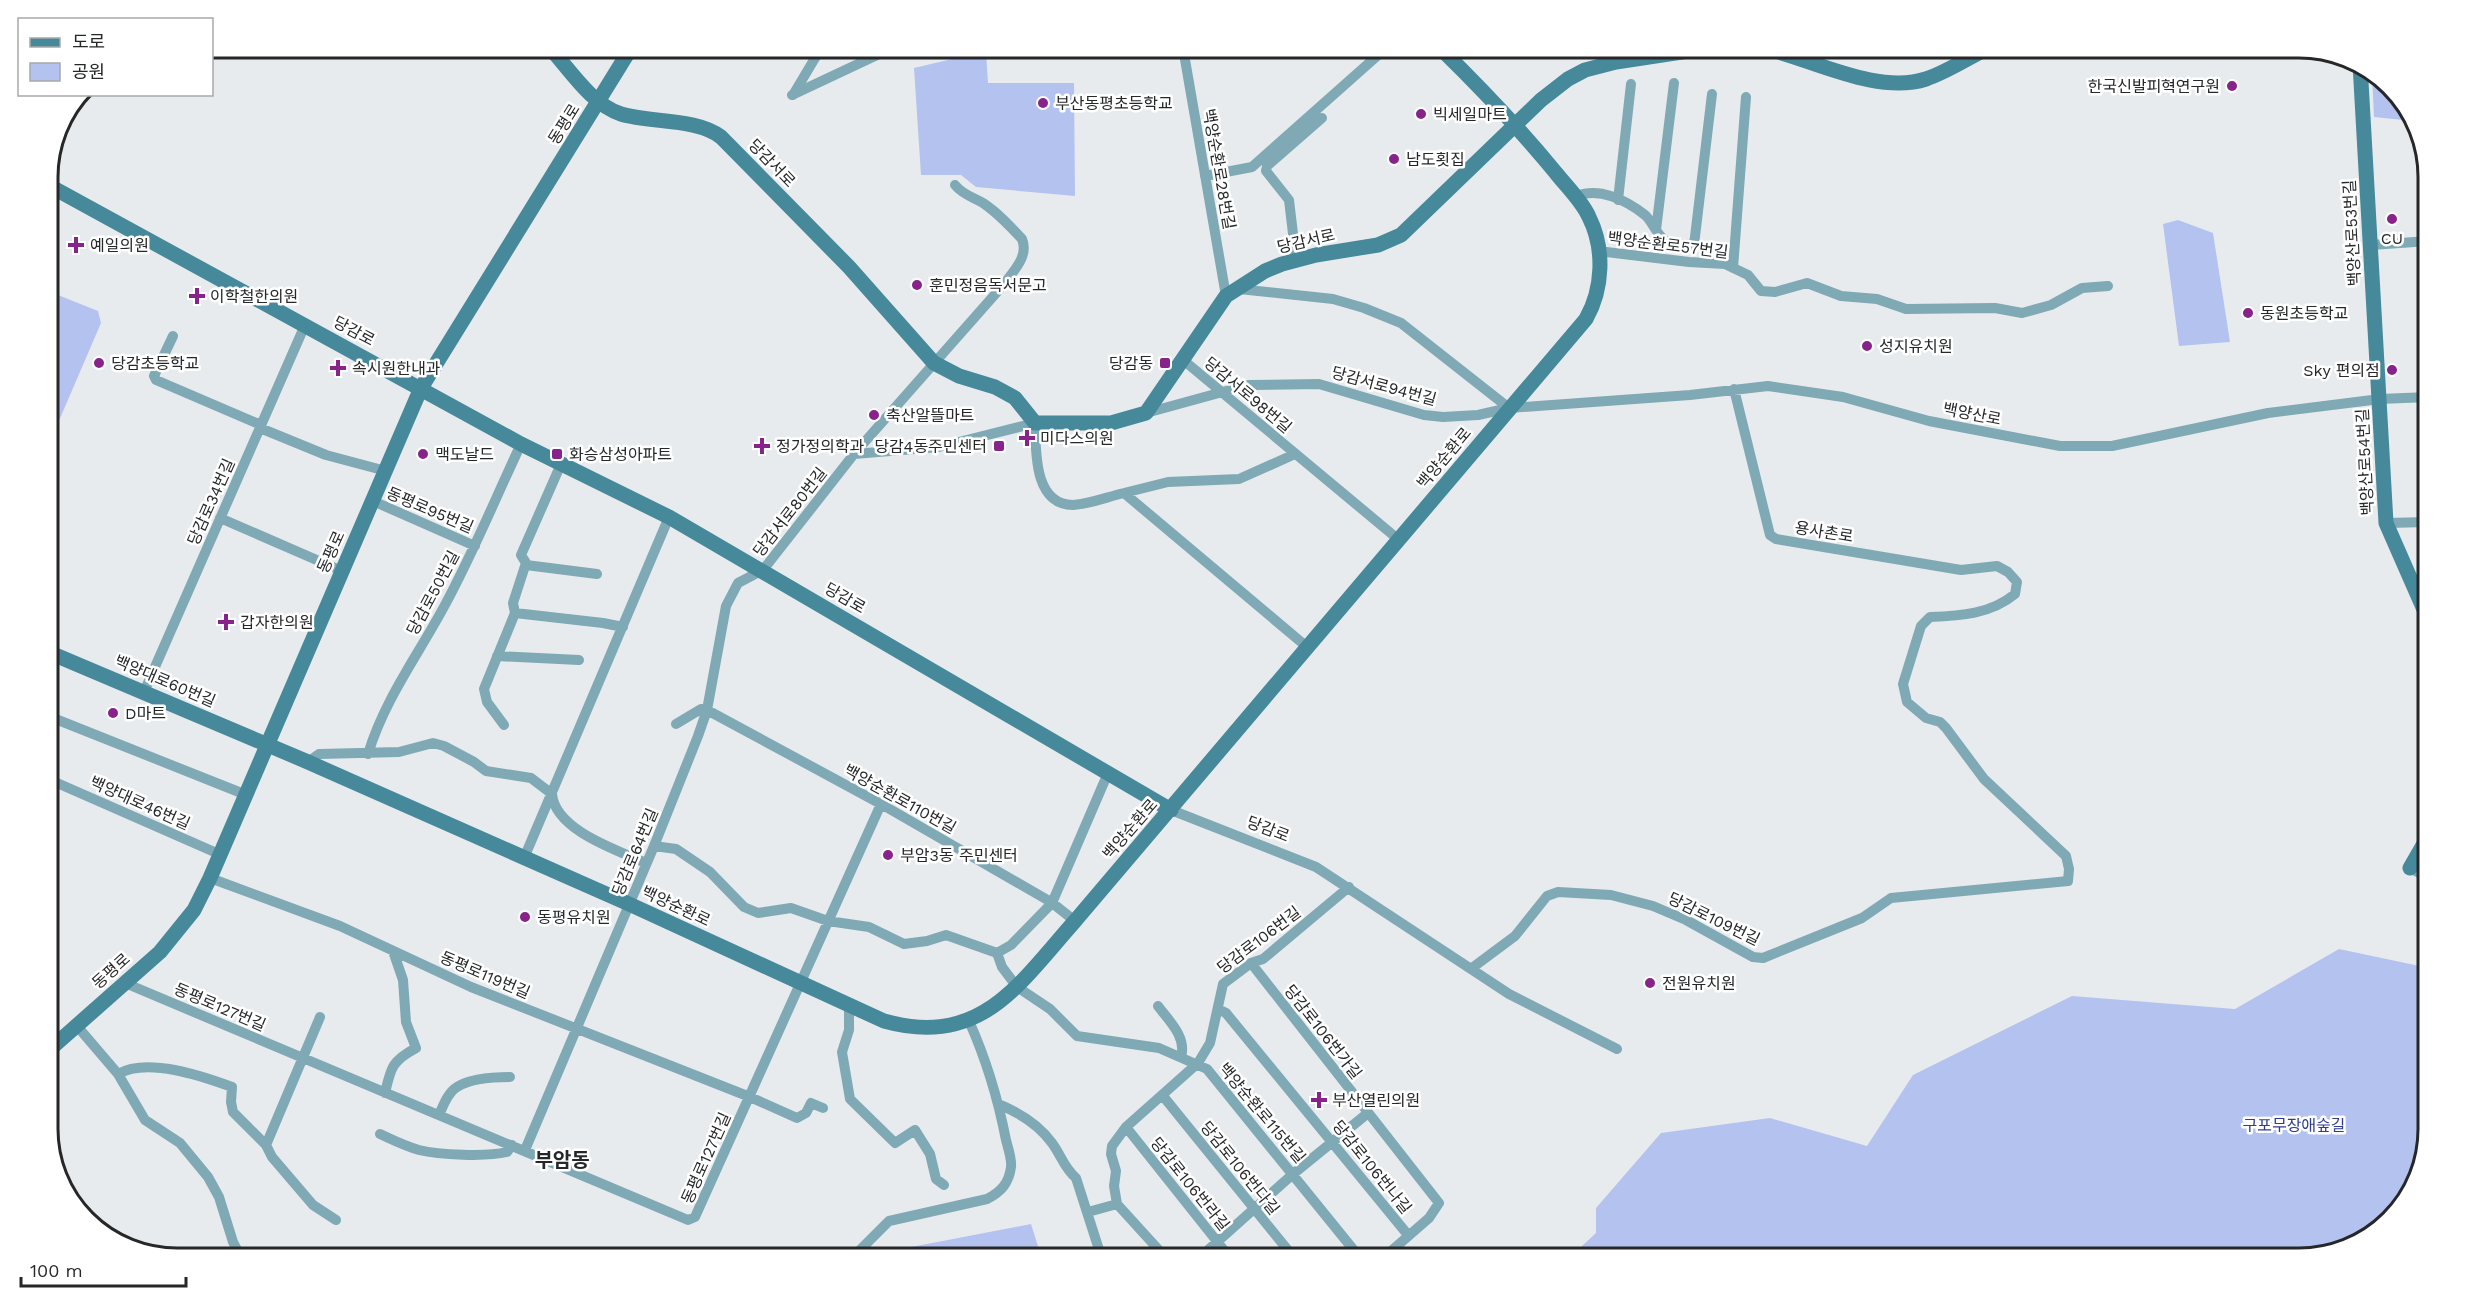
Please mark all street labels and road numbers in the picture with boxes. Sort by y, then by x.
street label: 동평로 [544,100,584,148]
street label: 백양순환로28번길 [1199,107,1239,231]
street label: 당감서로 [745,135,799,191]
street label: 백양산로53번길 [2340,179,2364,287]
street label: 당감서로 [1275,225,1337,257]
street label: 백양순환로57번길 [1607,228,1729,262]
street label: 당감로 [330,312,378,350]
street label: 당감서로98번길 [1201,353,1295,437]
street label: 당감서로94번길 [1329,363,1439,409]
street label: 백양산로 [1941,399,2003,429]
street label: 백양산로54번길 [2353,408,2377,516]
street label: 백양순환로 [1413,423,1475,492]
street label: 당감로34번길 [183,456,239,548]
street label: 당감서로80번길 [749,464,831,560]
street label: 동평로95번길 [384,483,476,537]
street label: 용사촌로 [1793,518,1855,546]
street label: 동평로 [313,528,349,576]
street label: 당감로50번길 [403,548,463,638]
street label: 당감로 [821,579,869,617]
street label: 백양대로60번길 [112,651,218,711]
street label: 백양순환로110번길 [841,760,959,838]
street label: 백양대로46번길 [87,772,193,834]
street label: 백양순환로 [1099,795,1161,863]
street label: 당감로64번길 [608,805,662,899]
street label: 당감로 [1244,812,1292,846]
street label: 백양순환로 [639,882,714,930]
street label: 당감로109번길 [1665,889,1763,949]
street label: 당감로106번길 [1214,902,1304,978]
street label: 동평로119번길 [437,948,533,1002]
street label: 동평로 [88,949,134,993]
street label: 동평로127번길 [171,979,269,1035]
street label: 당감로106번가길 [1280,981,1366,1083]
street label: 백양순환로115번길 [1215,1059,1309,1167]
street label: 동평로127번길 [677,1109,735,1207]
street label: 당감로106번나길 [1329,1117,1415,1217]
street label: 당감로106번다길 [1197,1118,1283,1218]
street label: 당감로106번라길 [1147,1134,1233,1234]

